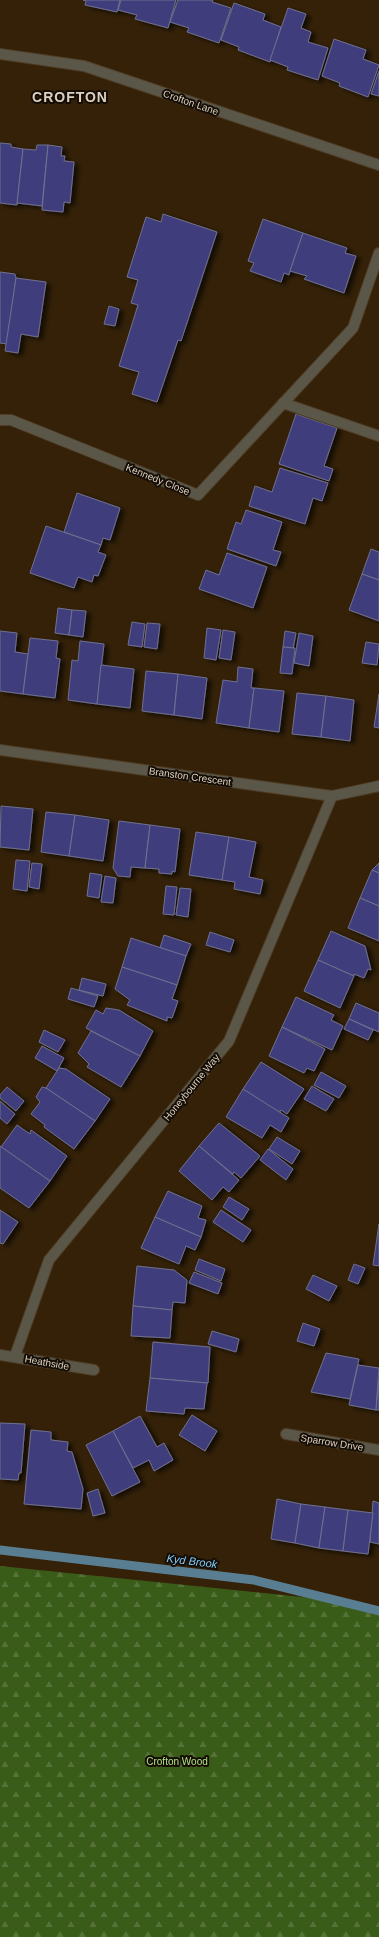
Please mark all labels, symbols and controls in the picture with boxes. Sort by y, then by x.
street label: Crofton Lane [162,88,220,117]
district label: CROFTON [32,89,108,105]
street label: Kennedy Close [124,462,192,497]
street label: Branston Crescent [148,765,232,788]
street label: Honeybourne Way [161,1052,222,1123]
street label: Heathside [24,1353,70,1372]
street label: Sparrow Drive [300,1432,364,1453]
water label: Kyd Brook [166,1552,218,1570]
park label: Crofton Wood [146,1756,208,1767]

